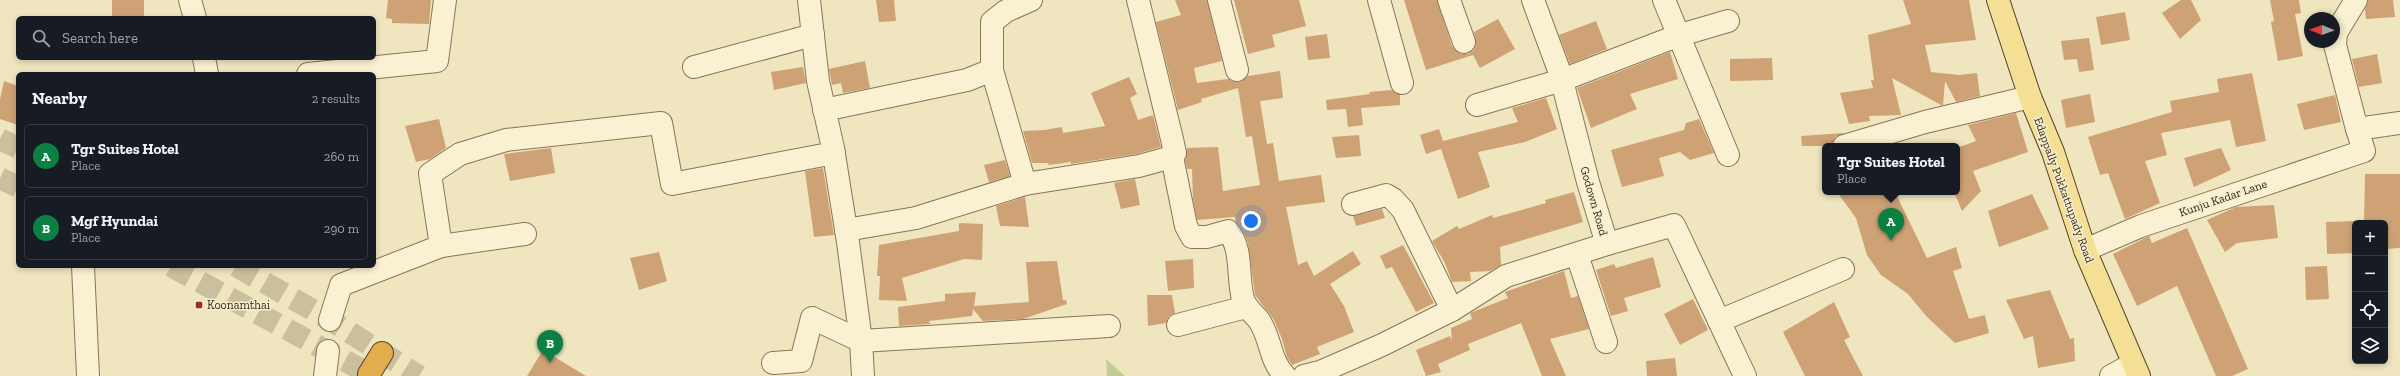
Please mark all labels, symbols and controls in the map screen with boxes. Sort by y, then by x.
north arrow [2304,12,2340,48]
search box [16,16,376,60]
icon: search [30,27,52,49]
text: Search here [62,29,138,47]
text: Nearby [32,88,87,108]
text: 2 results [312,91,360,106]
street label: Edappally Pukkattupady Road [2031,115,2097,265]
text: Tgr Suites Hotel [71,140,179,158]
popup [1822,143,1960,195]
text: A [42,149,50,164]
text: 260 m [324,149,359,164]
text: Tgr Suites Hotel [1837,153,1945,171]
text: Place [71,158,100,173]
street label: Godown Road [1577,165,1611,238]
text: Place [1837,171,1866,186]
street label: Kunju Kadar Lane [2177,176,2269,221]
pin: A [1878,208,1904,241]
your location [1241,211,1261,231]
text: Mgf Hyundai [71,212,158,230]
map controls [2352,220,2388,364]
button: + [2352,220,2388,256]
text: B [42,221,50,236]
text: 290 m [324,221,359,236]
text: Place [71,230,100,245]
button: − [2352,256,2388,292]
button: locate [2352,292,2388,328]
place label: Koonamthai [207,298,271,312]
marker: Koonamthai [194,300,204,310]
button: layers [2352,328,2388,364]
pin: B [537,330,563,363]

